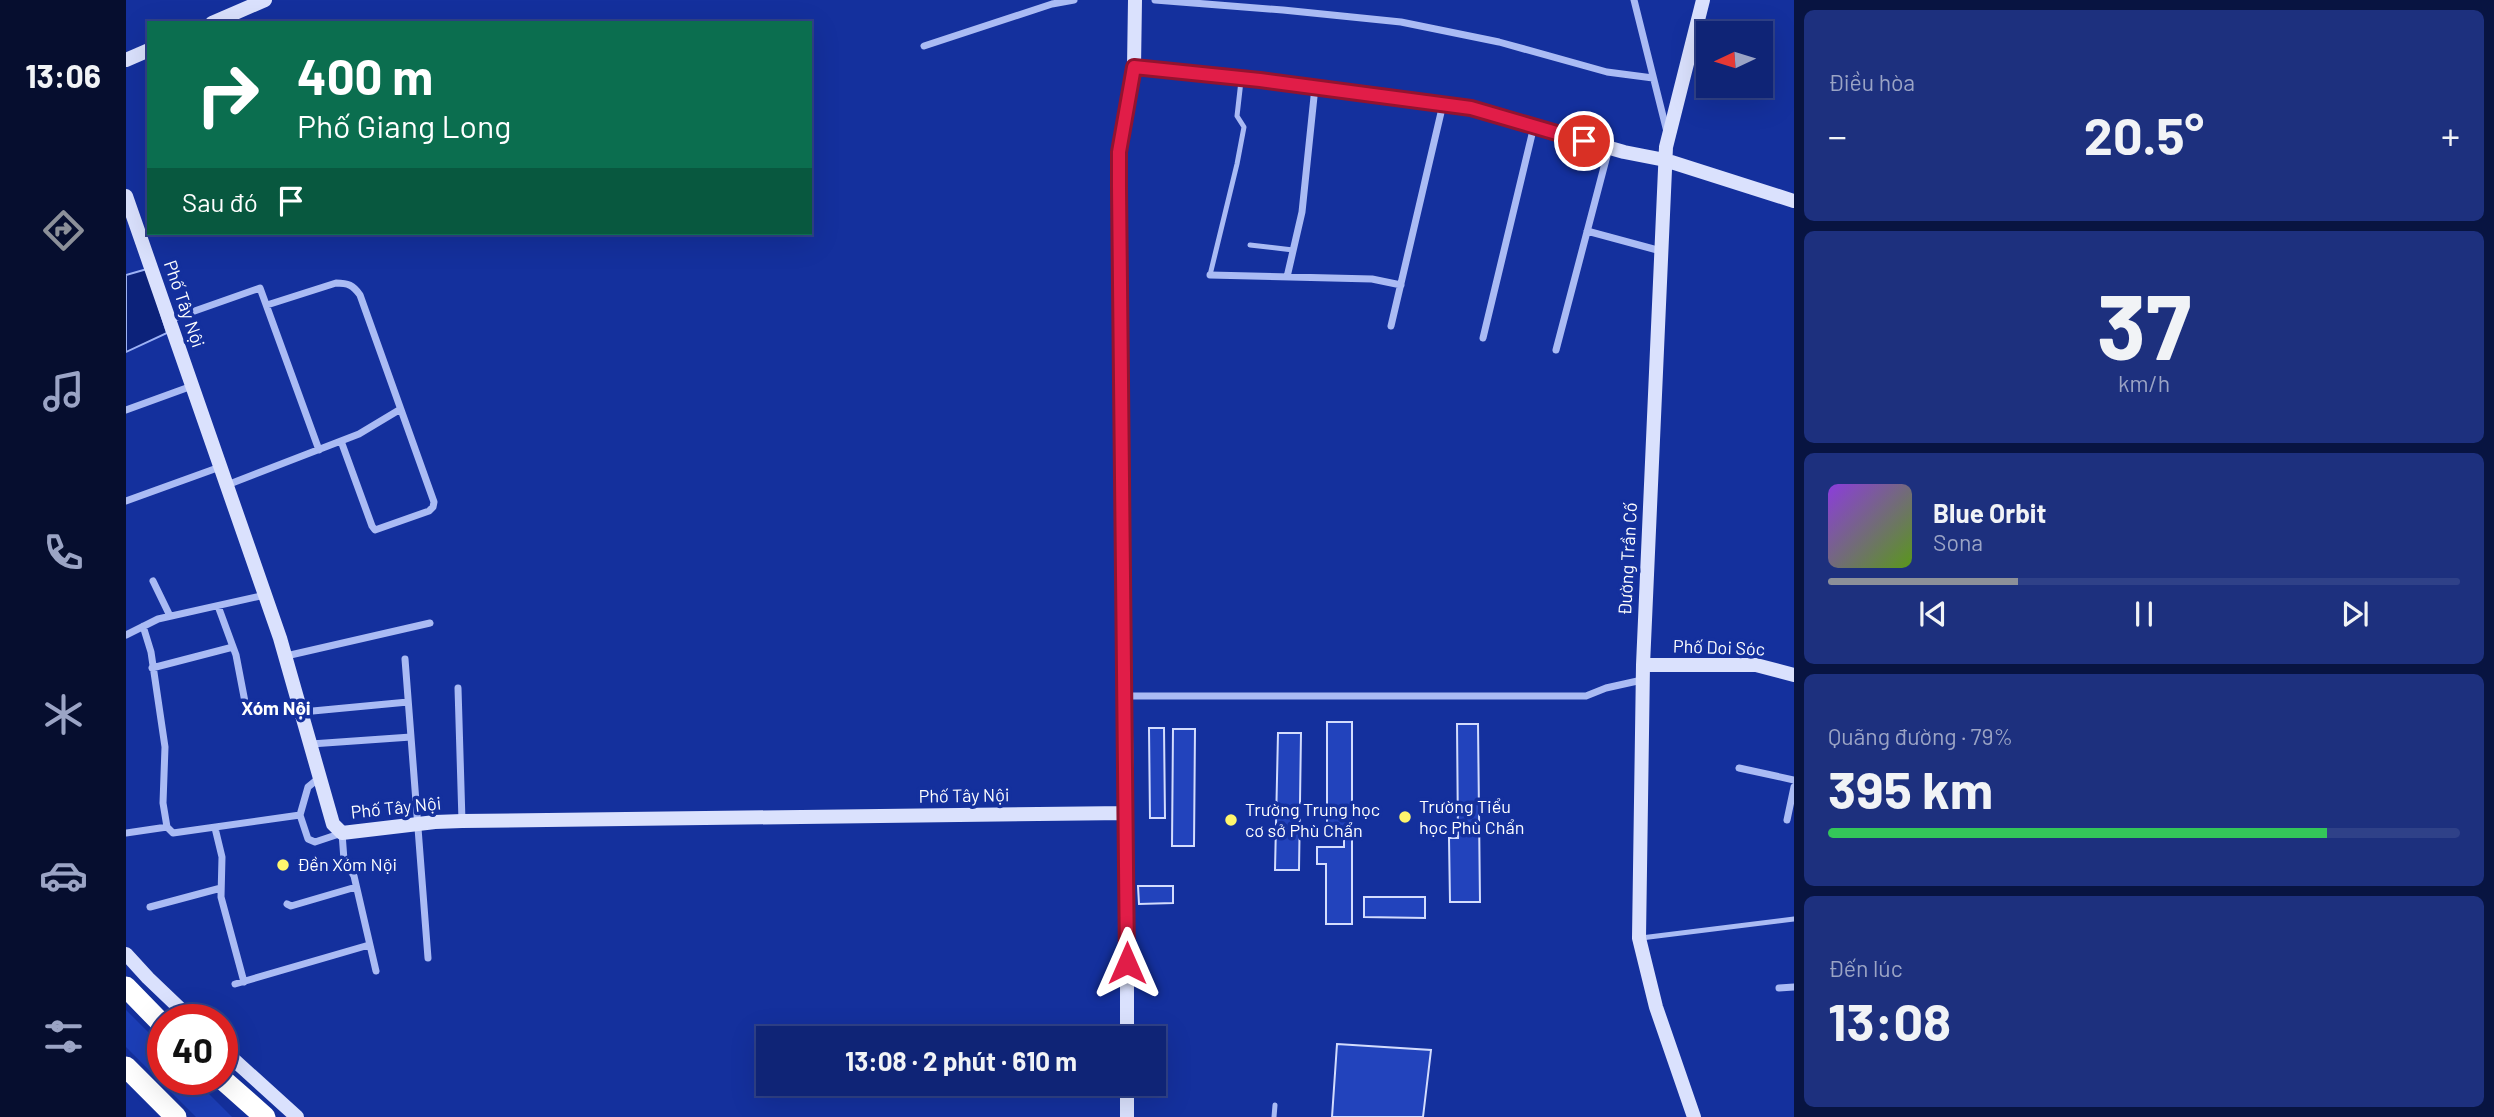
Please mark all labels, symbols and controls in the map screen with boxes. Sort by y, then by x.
north arrow [1696,21,1773,98]
map controls [1696,21,1773,98]
text: 400 m [297,46,433,105]
icon: right [182,49,273,140]
text: 13:06 [25,56,101,94]
text: Điều hòa [1828,68,1915,96]
text: 20.5° [2084,103,2204,165]
text: Phố Giang Long [297,106,511,144]
pin [1554,111,1614,171]
text: − [1828,112,1847,158]
text: + [2441,112,2460,158]
icon: arrive [1565,122,1603,160]
icon: arrive [272,182,310,220]
text: Sau đó [182,186,258,217]
icon: directions [39,206,88,255]
street label: Phố Tây Nội [160,257,210,350]
text: 37 [2097,269,2191,378]
icon: music [39,367,88,416]
text: km/h [2118,369,2170,397]
text: Blue Orbit [1933,497,2046,528]
street label: Đường Trần Cố [1613,502,1641,616]
icon: phone [39,528,88,577]
text: Sona [1933,528,1983,556]
icon: previous [1914,595,1952,633]
icon: pause [2125,595,2163,633]
icon: next [2336,595,2374,633]
street label: Phố Doi Sóc [1673,634,1765,660]
icon: climate [39,690,88,739]
district label: Xóm Nội [241,696,311,719]
text: Quãng đường · 79% [1828,722,2013,750]
text: 395 km [1828,757,1993,819]
street label: Phố Tây Nội [918,783,1010,807]
street label: Phố Tây Nội [350,791,442,823]
place label: Trường Tiểu học Phù Chẩn [1419,795,1524,838]
place label: Trường Trung học cơ sở Phù Chẩn [1245,798,1380,841]
marker: Trường Tiểu học Phù Chẩn [1397,809,1413,825]
marker: Trường Trung học cơ sở Phù Chẩn [1223,812,1239,828]
icon: car [39,851,88,900]
place label: Đền Xóm Nội [297,853,397,875]
marker: Đền Xóm Nội [275,857,291,873]
position arrow [1090,926,1164,1000]
text: Đến lúc [1828,954,1903,982]
text: 13:08 [1828,989,1951,1051]
speed limit sign: 40 [147,1004,238,1095]
icon: filters [39,1012,88,1061]
text: 13:08 · 2 phút · 610 m [845,1045,1077,1076]

